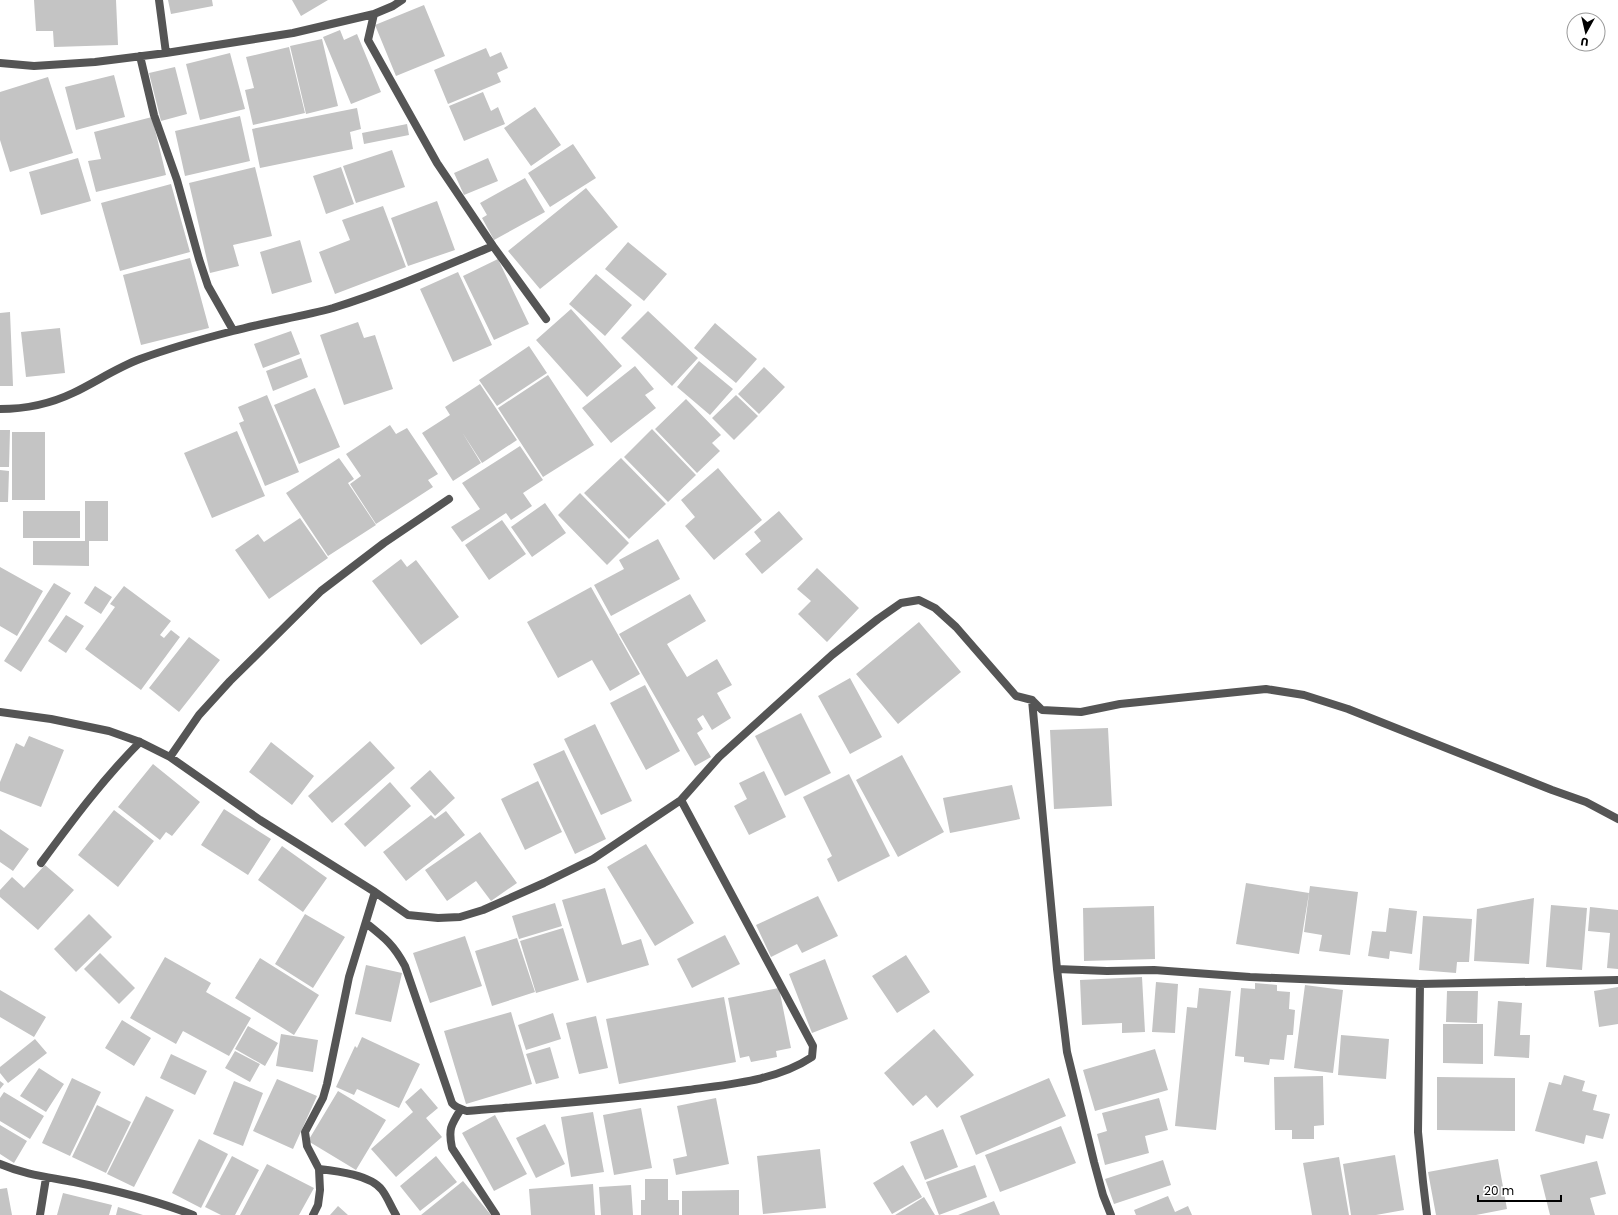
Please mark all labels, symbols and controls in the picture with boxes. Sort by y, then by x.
north arrow [1566,12,1606,52]
text: U [1579,33,1590,50]
scale bar [1478,1177,1561,1203]
text: 20 m [1484,1182,1514,1199]

